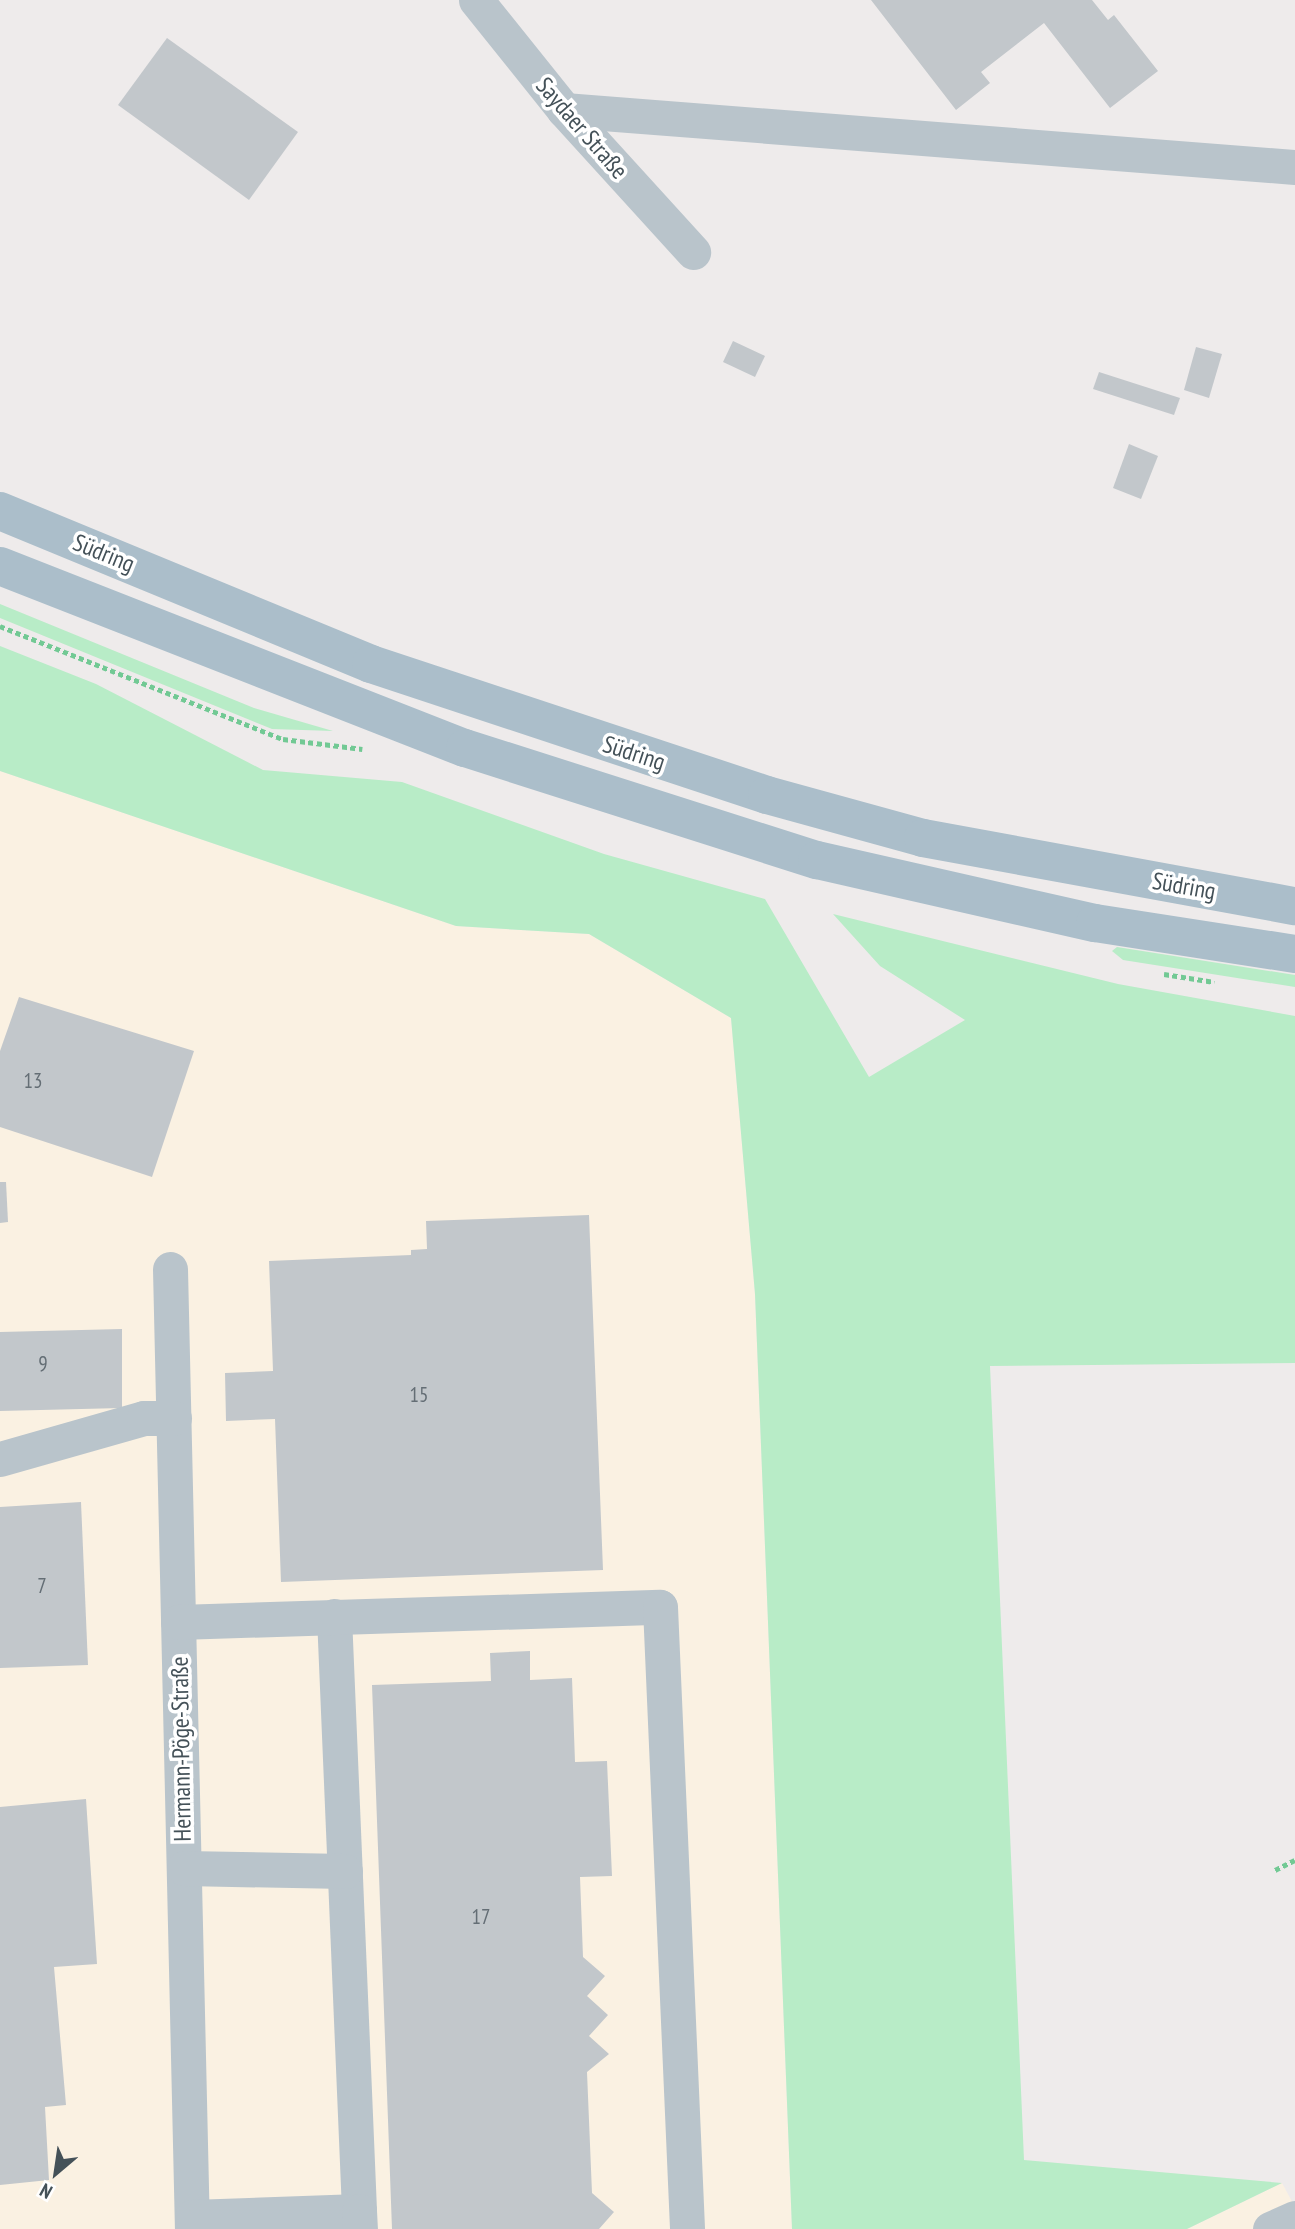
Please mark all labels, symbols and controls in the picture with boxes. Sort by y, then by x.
street label: Saydaer Straße [530,71,634,185]
street label: Südring [69,528,139,578]
street label: Südring [599,729,669,777]
street label: Südring [1150,866,1218,906]
house number: 13 [24,1068,42,1094]
house number: 9 [38,1351,48,1377]
house number: 15 [410,1382,428,1408]
house number: 7 [37,1573,47,1599]
street label: Hermann-Pöge-Straße [165,1656,197,1842]
house number: 17 [472,1904,490,1930]
north arrow [21,2138,91,2208]
text: N [36,2178,56,2204]

